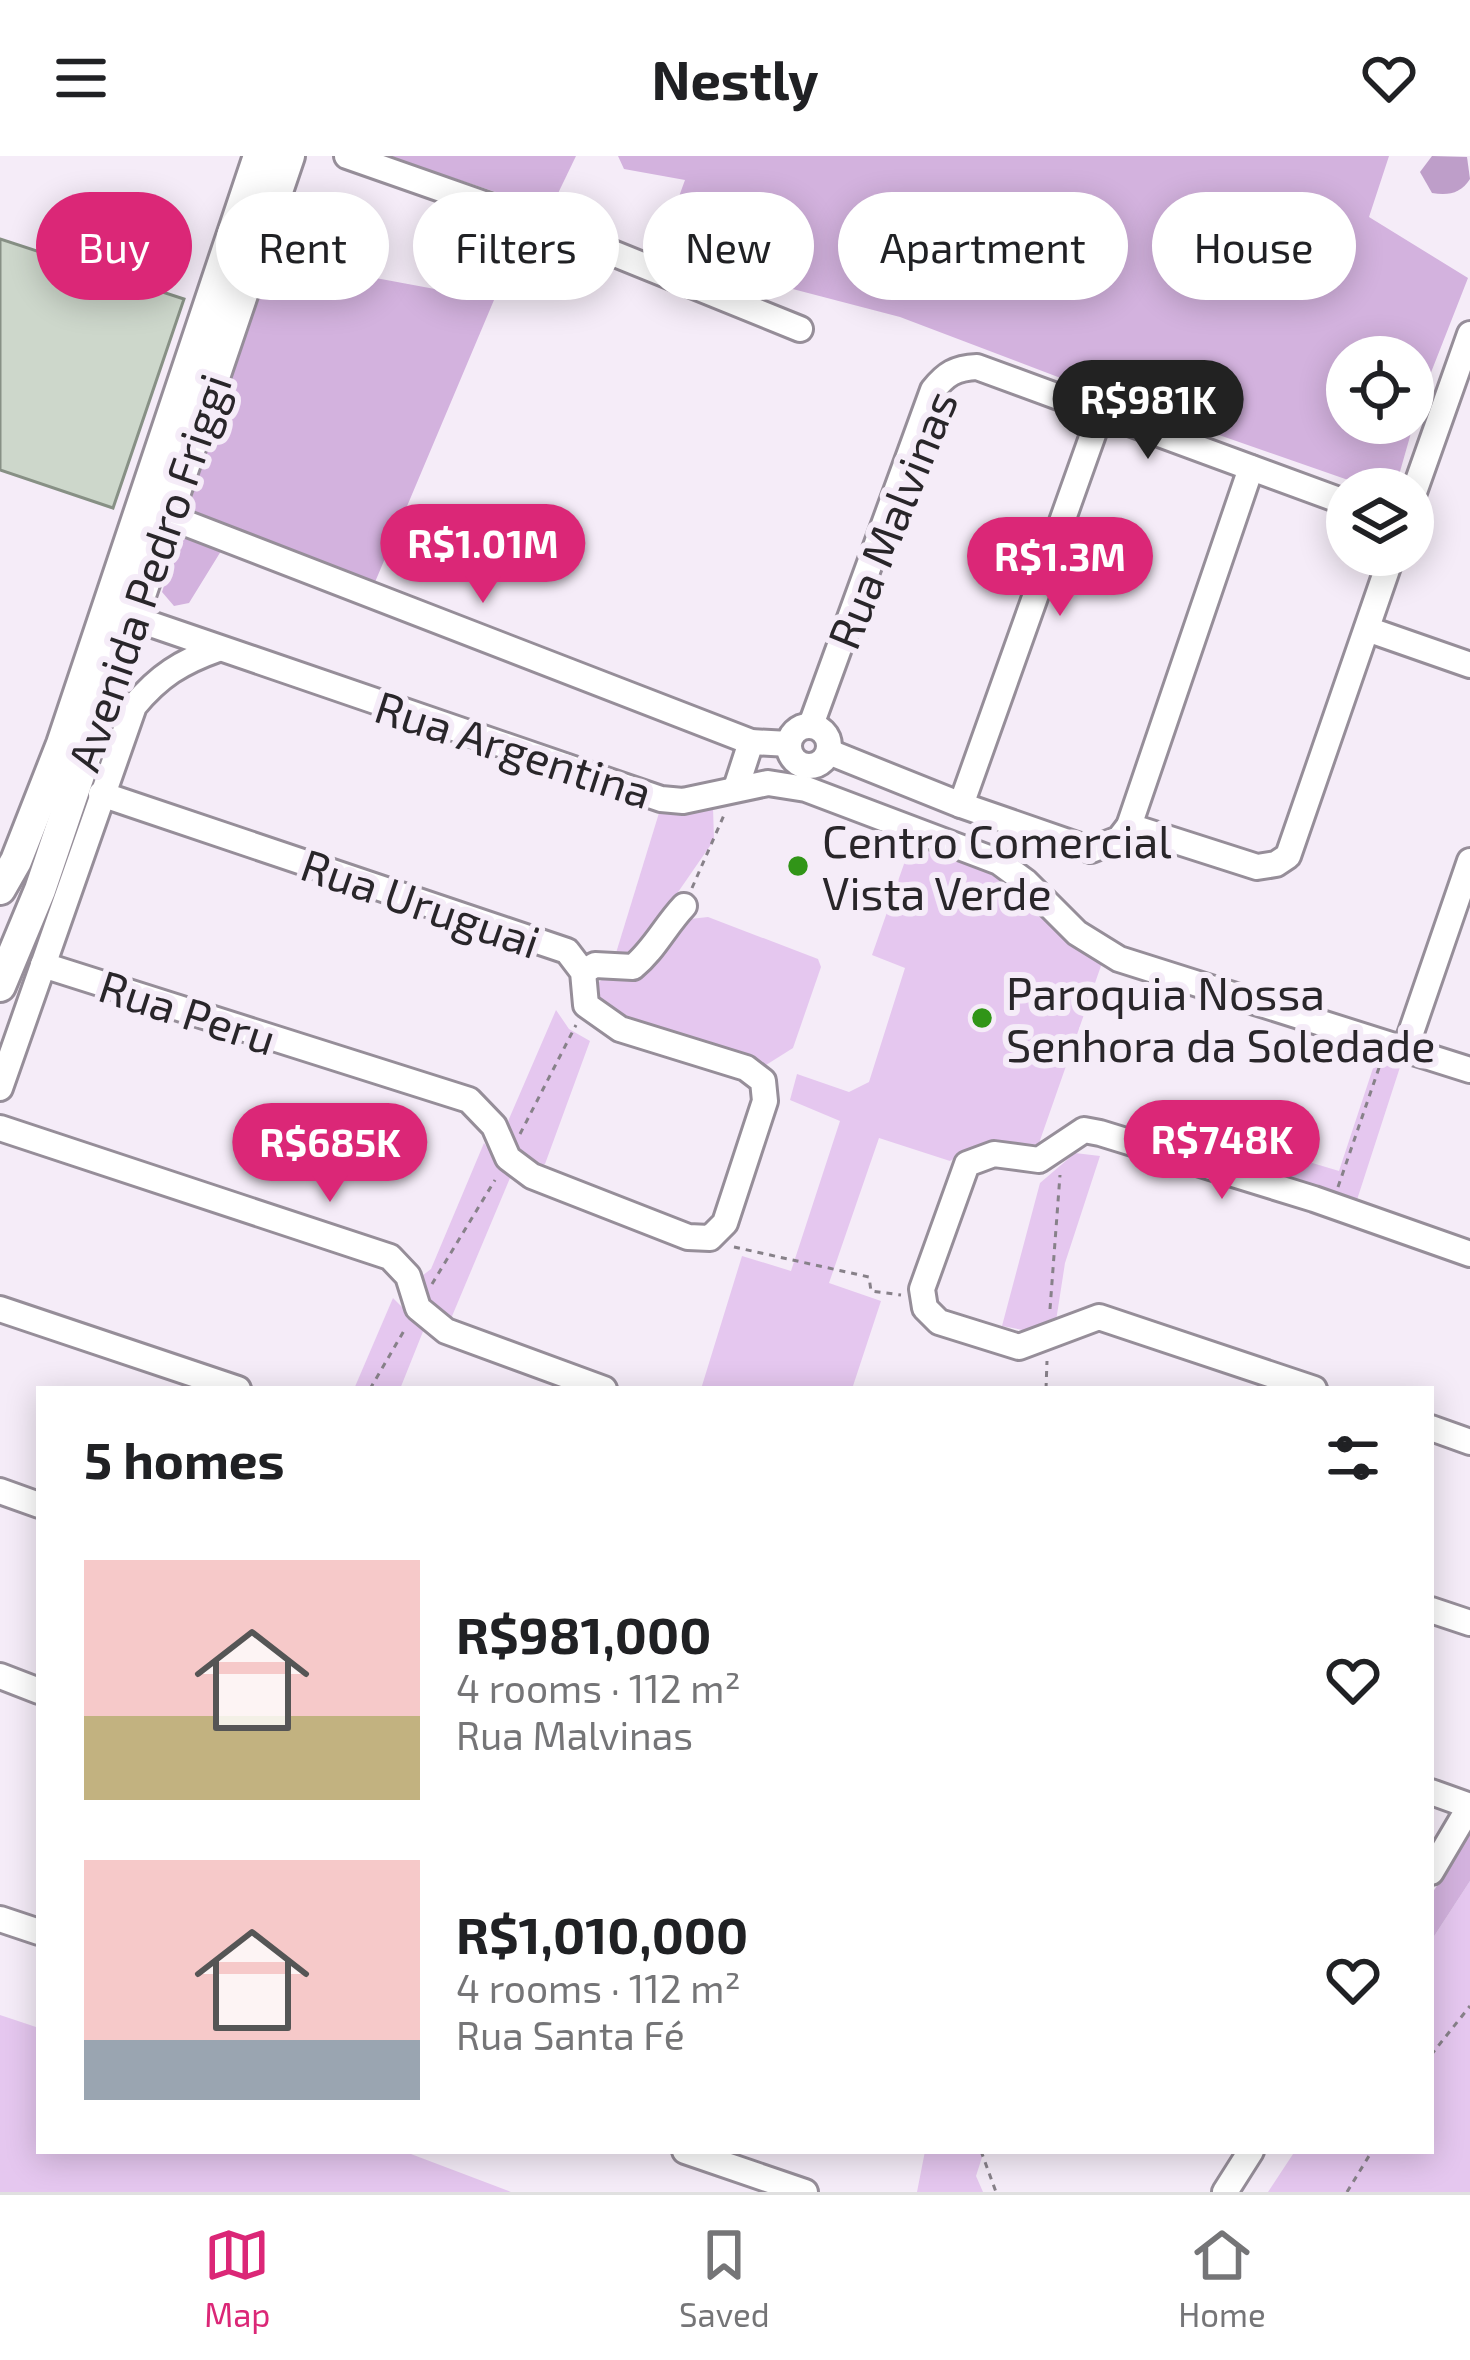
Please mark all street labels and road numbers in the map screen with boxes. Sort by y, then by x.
street label: Avenida Pedro Friggi [55,367,241,777]
street label: Rua Malvinas [815,382,967,656]
street label: Rua Argentina [369,678,659,818]
street label: Rua Uruguai [295,836,547,968]
street label: Rua Peru [93,957,283,1065]

